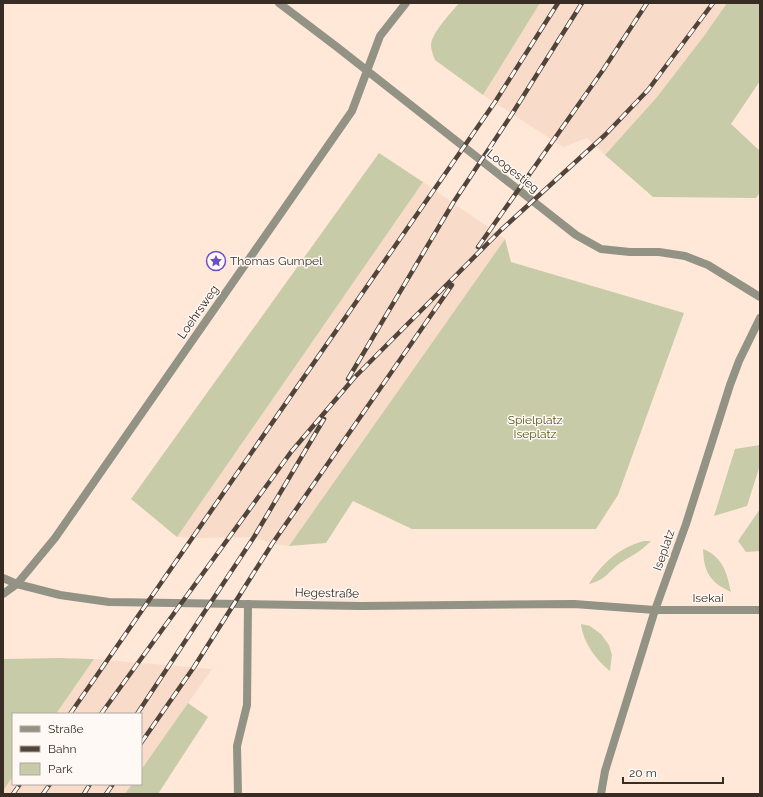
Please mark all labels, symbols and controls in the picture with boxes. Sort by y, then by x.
street label: Loogestieg [484,146,542,196]
place icon: Thomas Gumpel [205,250,227,272]
place label: Thomas Gumpel [230,254,323,268]
street label: Loehrsweg [175,283,221,341]
park label: Spielplatz Iseplatz [508,413,562,441]
street label: Iseplatz [650,527,678,573]
street label: Hegestraße [295,585,359,601]
street label: Isekai [692,591,724,605]
legend [12,713,142,785]
text: Straße [48,722,84,736]
text: Bahn [48,742,77,756]
scale bar [623,759,723,785]
text: Park [48,762,73,776]
text: 20 m [629,766,657,780]

